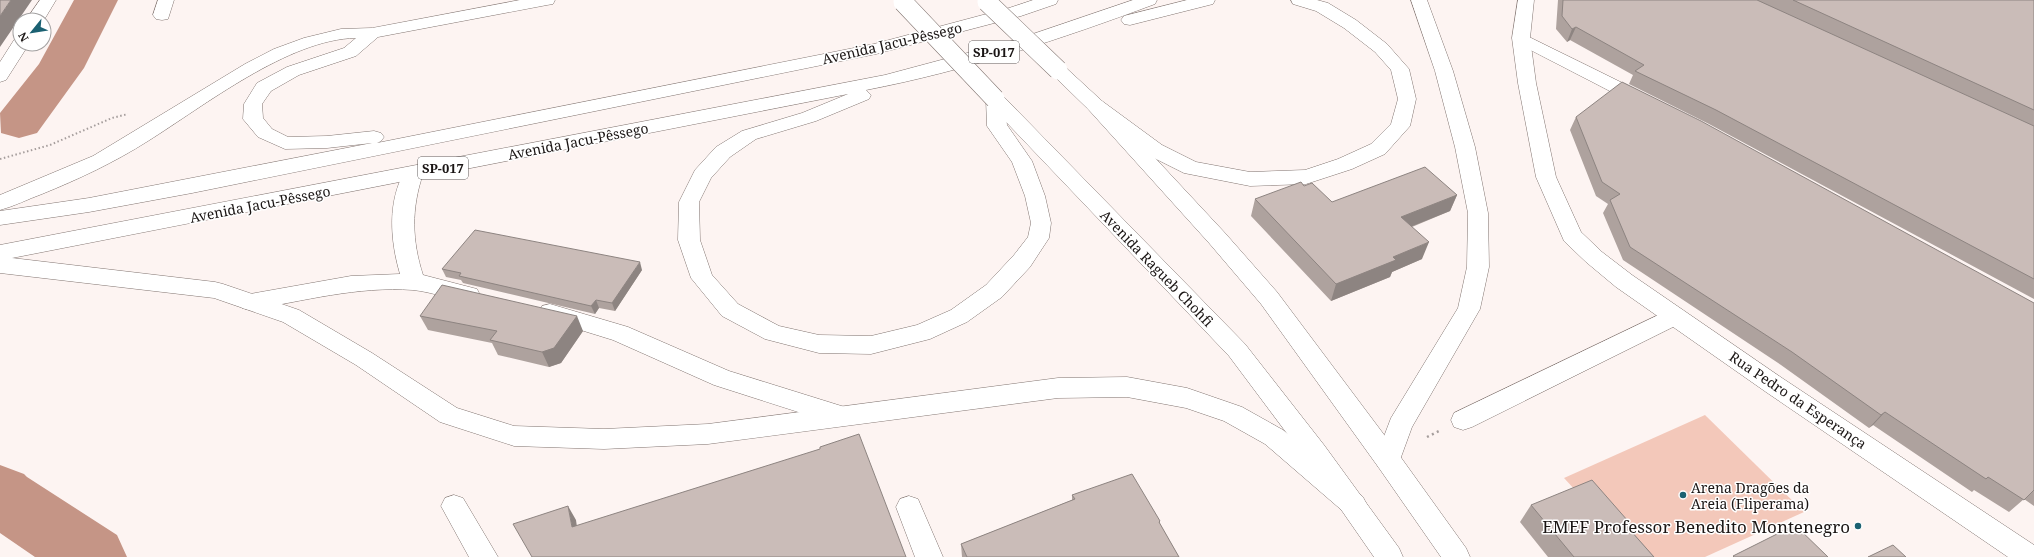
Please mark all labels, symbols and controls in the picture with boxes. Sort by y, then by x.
north arrow [12,12,52,52]
street label: Avenida Jacu-Pêssego [820,18,964,68]
text: N [14,29,32,45]
road number: SP-017 [969,41,1019,63]
street label: Avenida Jacu-Pêssego [506,118,650,164]
road number: SP-017 [418,157,468,179]
street label: Avenida Jacu-Pêssego [188,181,332,227]
street label: Avenida Ragueb Chohfi [1096,206,1218,331]
street label: Rua Pedro da Esperança [1726,347,1870,453]
place label: Arena Dragões da Areia (Fliperama) [1691,478,1810,513]
marker: Arena Dragões da Areia (Fliperama) [1678,490,1688,500]
place label: EMEF Professor Benedito Montenegro [1542,515,1850,538]
marker: EMEF Professor Benedito Montenegro [1853,521,1863,531]

